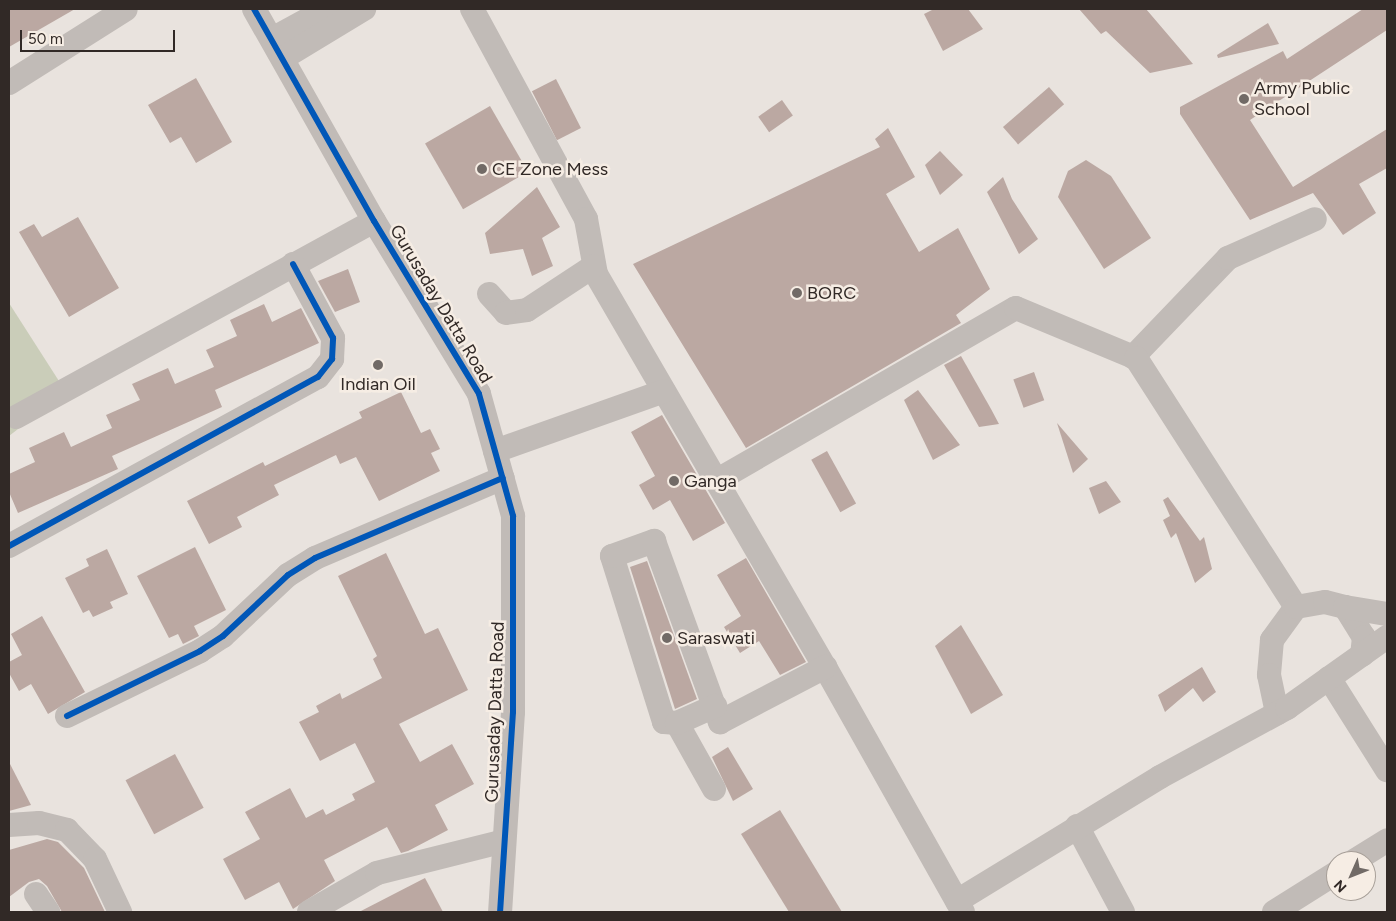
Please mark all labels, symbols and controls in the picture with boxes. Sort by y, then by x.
scale bar [22,20,178,52]
text: 50 m [28,30,63,48]
place label: Army Public School [1254,78,1350,120]
marker: Army Public School [1238,93,1250,105]
place label: CE Zone Mess [492,158,608,180]
marker: CE Zone Mess [476,163,488,175]
street label: Gurusaday Datta Road [385,221,497,387]
place label: BORC [807,282,856,304]
marker: BORC [791,287,803,299]
marker: Indian Oil [372,359,384,371]
place label: Indian Oil [340,373,416,395]
place label: Ganga [684,470,737,492]
marker: Ganga [668,475,680,487]
street label: Gurusaday Datta Road [481,621,509,803]
place label: Saraswati [677,627,755,649]
marker: Saraswati [661,632,673,644]
north arrow [1326,851,1376,901]
text: N [1331,876,1350,896]

